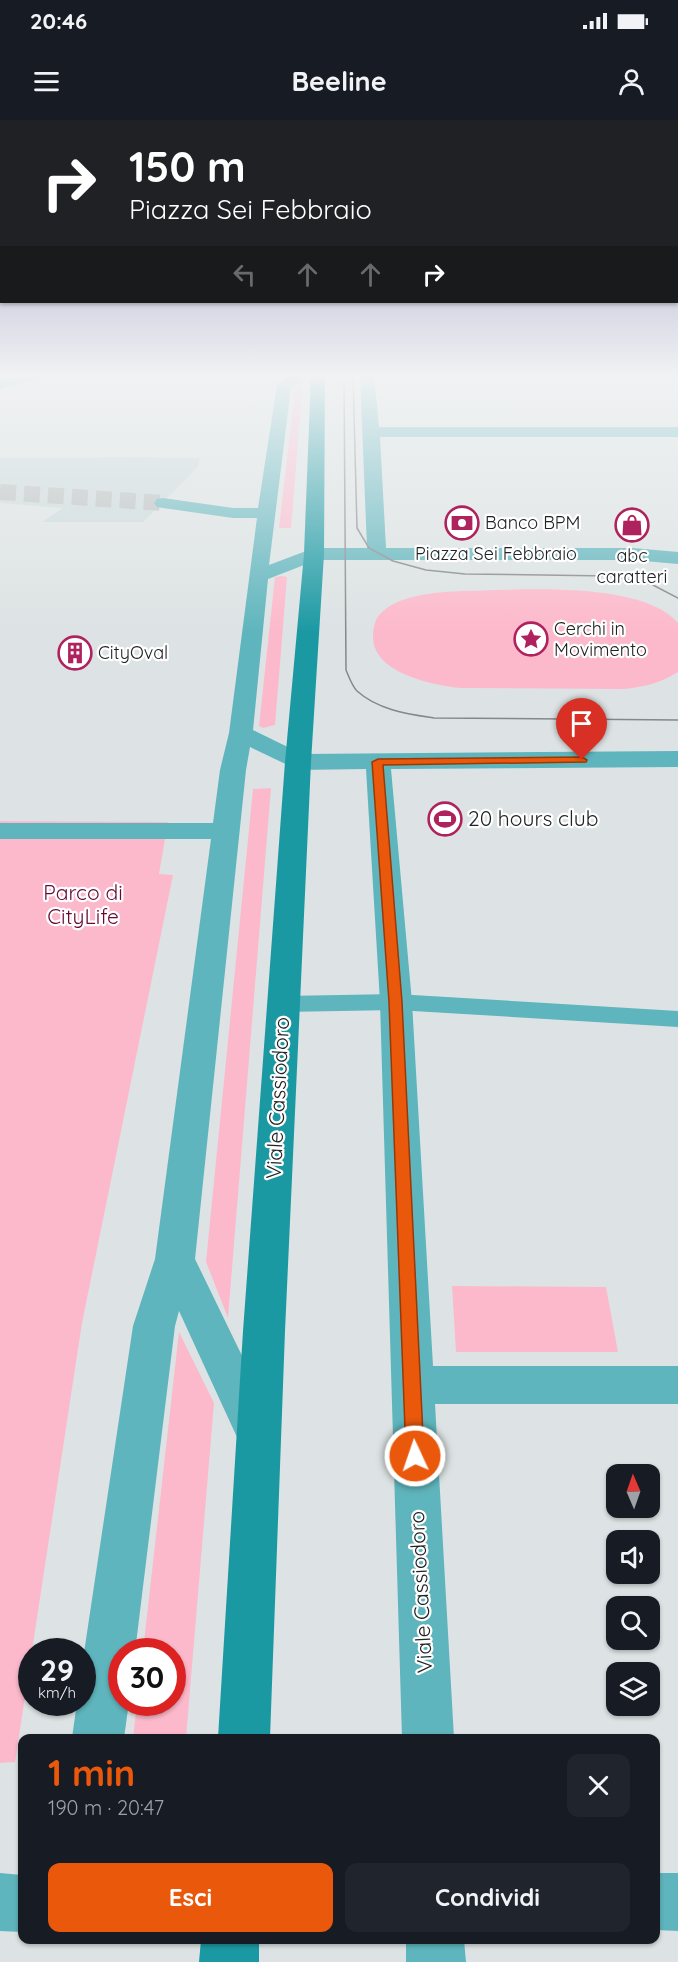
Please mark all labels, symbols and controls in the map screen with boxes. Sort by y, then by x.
text: 20:46 [30,7,87,35]
text: Beeline [291,64,387,98]
icon: menu [30,65,63,98]
icon: person [615,65,648,98]
text: 150 m [129,140,246,193]
icon: right [30,144,108,222]
text: Piazza Sei Febbraio [129,192,372,226]
icon: left [228,258,261,291]
icon: ahead [291,258,324,291]
icon: ahead [354,258,387,291]
icon: right [417,258,450,291]
bank icon: Banco BPM [444,505,480,541]
shop icon: abc caratteri [614,507,650,543]
place label: Banco BPM [485,511,580,534]
street label: Piazza Sei Febbraio [415,542,577,565]
place label: abc caratteri [597,544,667,588]
place label: Cerchi in Movimento [554,617,647,661]
place icon: Cerchi in Movimento [513,621,549,657]
building icon: CityOval [57,635,93,671]
place label: CityOval [98,641,168,664]
pin [556,698,607,760]
icon: arrive [565,707,598,740]
sports icon: 20 hours club [427,801,463,837]
place label: 20 hours club [468,805,598,831]
park label: Parco di CityLife [43,879,123,929]
street label: Viale Cassiodoro [260,1016,294,1180]
position arrow [383,1424,447,1488]
north arrow [606,1464,660,1518]
map controls [606,1464,660,1716]
street label: Viale Cassiodoro [403,1510,437,1674]
button: sound [606,1530,660,1584]
button: search [606,1596,660,1650]
speed limit sign: 30 [108,1638,186,1716]
text: 29 [40,1651,74,1689]
button: layers [606,1662,660,1716]
text: km/h [38,1683,76,1702]
text: 1 min [48,1750,135,1795]
button: close [567,1754,630,1817]
text: 190 m · 20:47 [48,1795,164,1820]
button: Esci [48,1863,333,1932]
button: Condividi [345,1863,630,1932]

